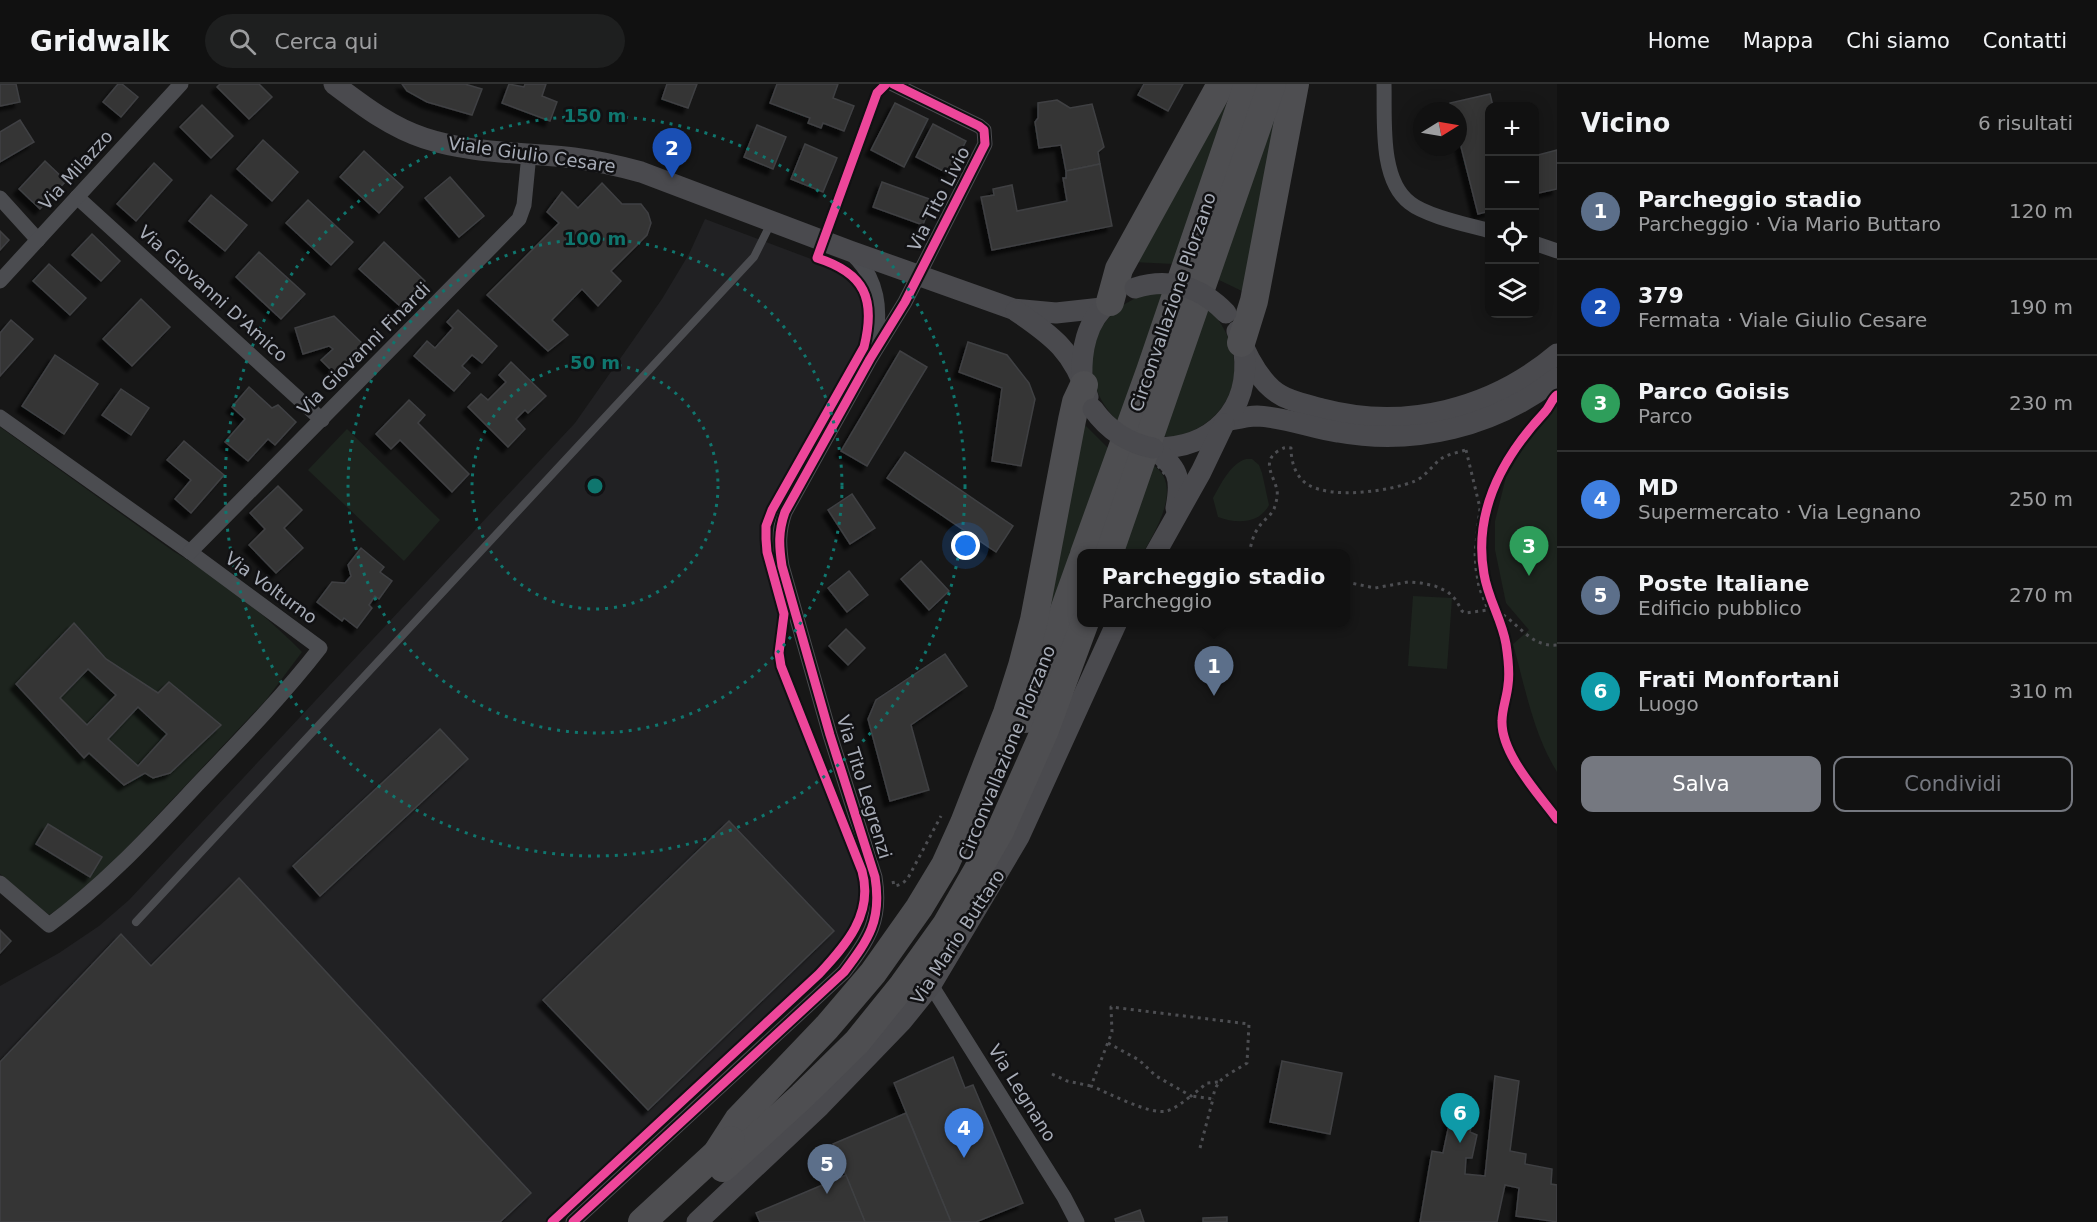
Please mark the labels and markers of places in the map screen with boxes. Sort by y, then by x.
pin: 2 [652,128,692,178]
centre of rings [585,476,605,496]
pin: 3 [1510,526,1549,576]
pin: 1 [1194,646,1234,696]
pin: 6 [1440,1094,1480,1143]
pin: 4 [944,1108,984,1158]
pin: 5 [808,1144,846,1194]

